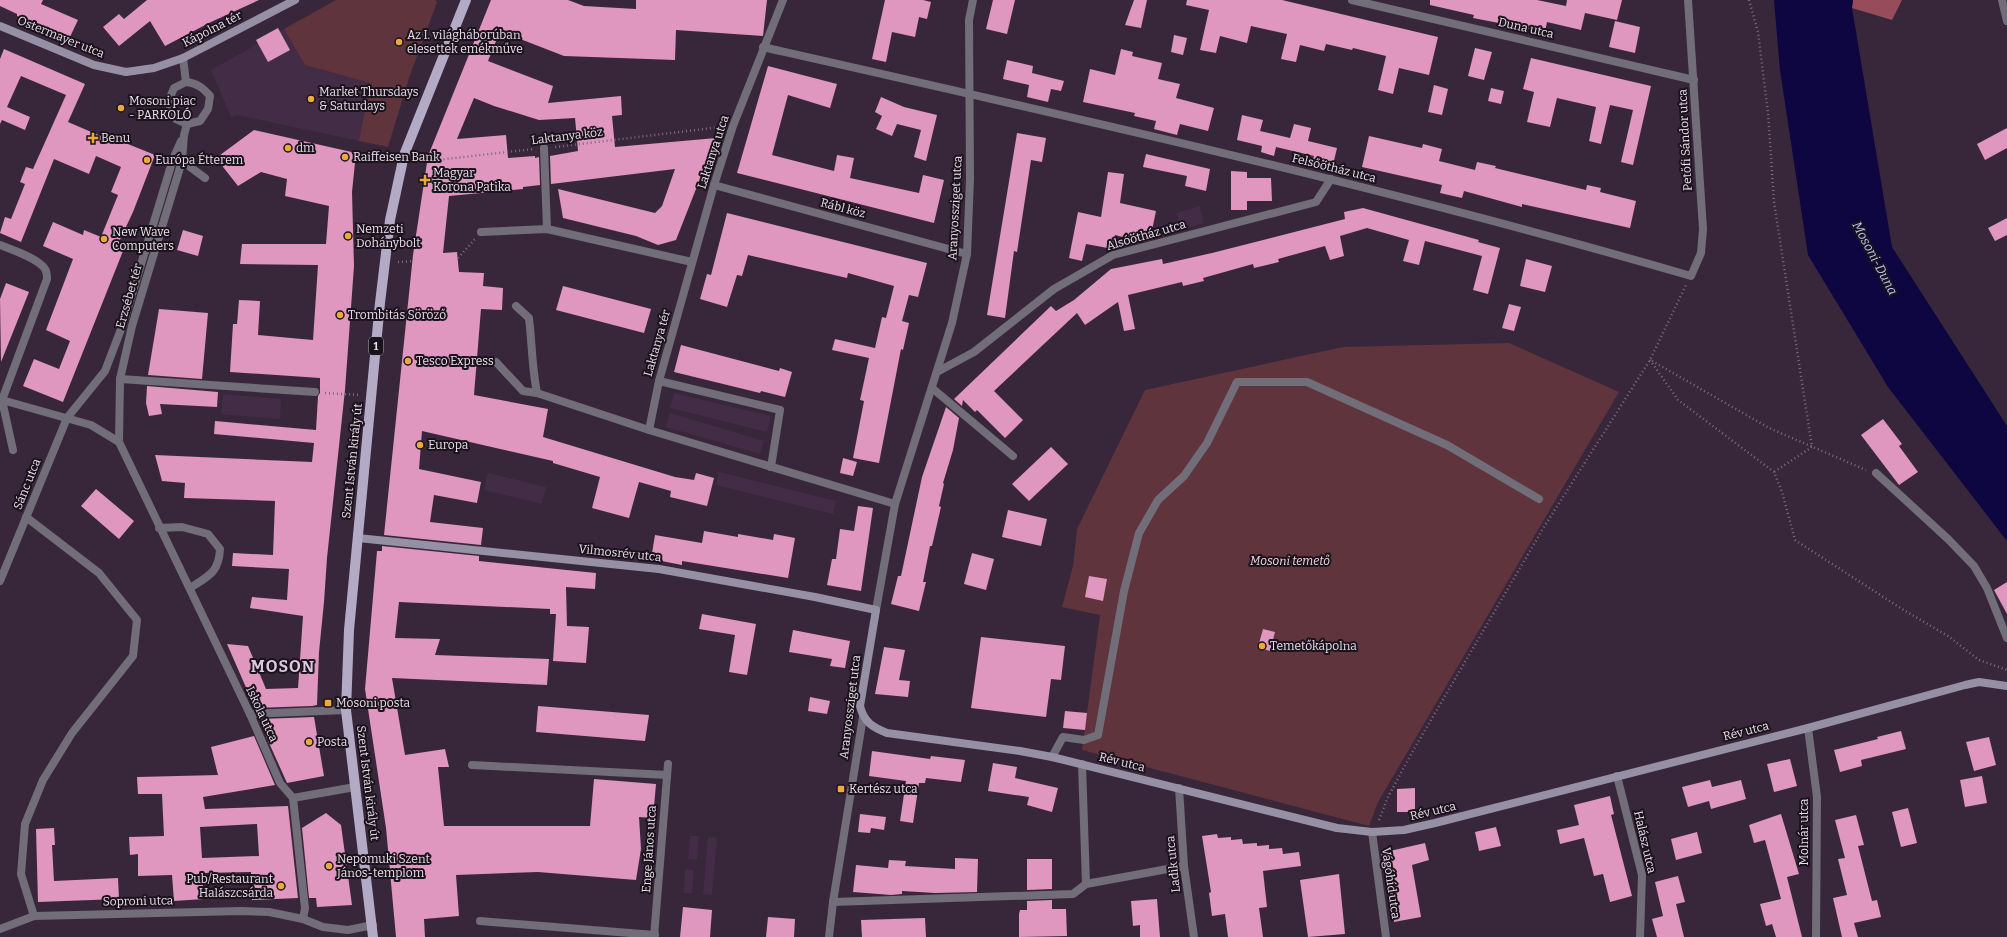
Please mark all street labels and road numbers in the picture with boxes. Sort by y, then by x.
street label: Kápolna tér [180,8,245,50]
street label: Ostermayer utca [15,13,107,61]
street label: Duna utca [1497,15,1556,41]
street label: Petőfi Sándor utca [1675,88,1695,191]
street label: Laktanya utca [694,113,732,191]
street label: Laktanya köz [531,125,604,147]
street label: Felsőötház utca [1290,151,1378,185]
street label: Aranyossziget utca [945,155,965,261]
street label: Rábl köz [819,195,867,221]
street label: Alsóötház utca [1105,217,1188,253]
street label: Erzsébet tér [113,261,145,330]
street label: Laktanya tér [641,307,673,378]
road number: 1 [369,337,383,355]
street label: Szent István király út [339,402,365,519]
street label: Sánc utca [10,456,44,512]
street label: Vilmosrév utca [578,542,662,564]
street label: Aranyossziget utca [837,654,863,760]
street label: Iskola utca [243,684,281,744]
street label: Rév utca [1722,718,1771,743]
street label: Szent István király út [354,725,382,842]
street label: Rév utca [1098,750,1147,775]
street label: Molnár utca [1797,798,1811,865]
street label: Rév utca [1409,799,1458,823]
street label: Enge János utca [639,804,659,893]
street label: Halász utca [1631,809,1659,875]
street label: Ladik utca [1163,834,1183,893]
street label: Vágóhíd utca [1379,846,1403,920]
street label: Soproni utca [103,893,174,909]

